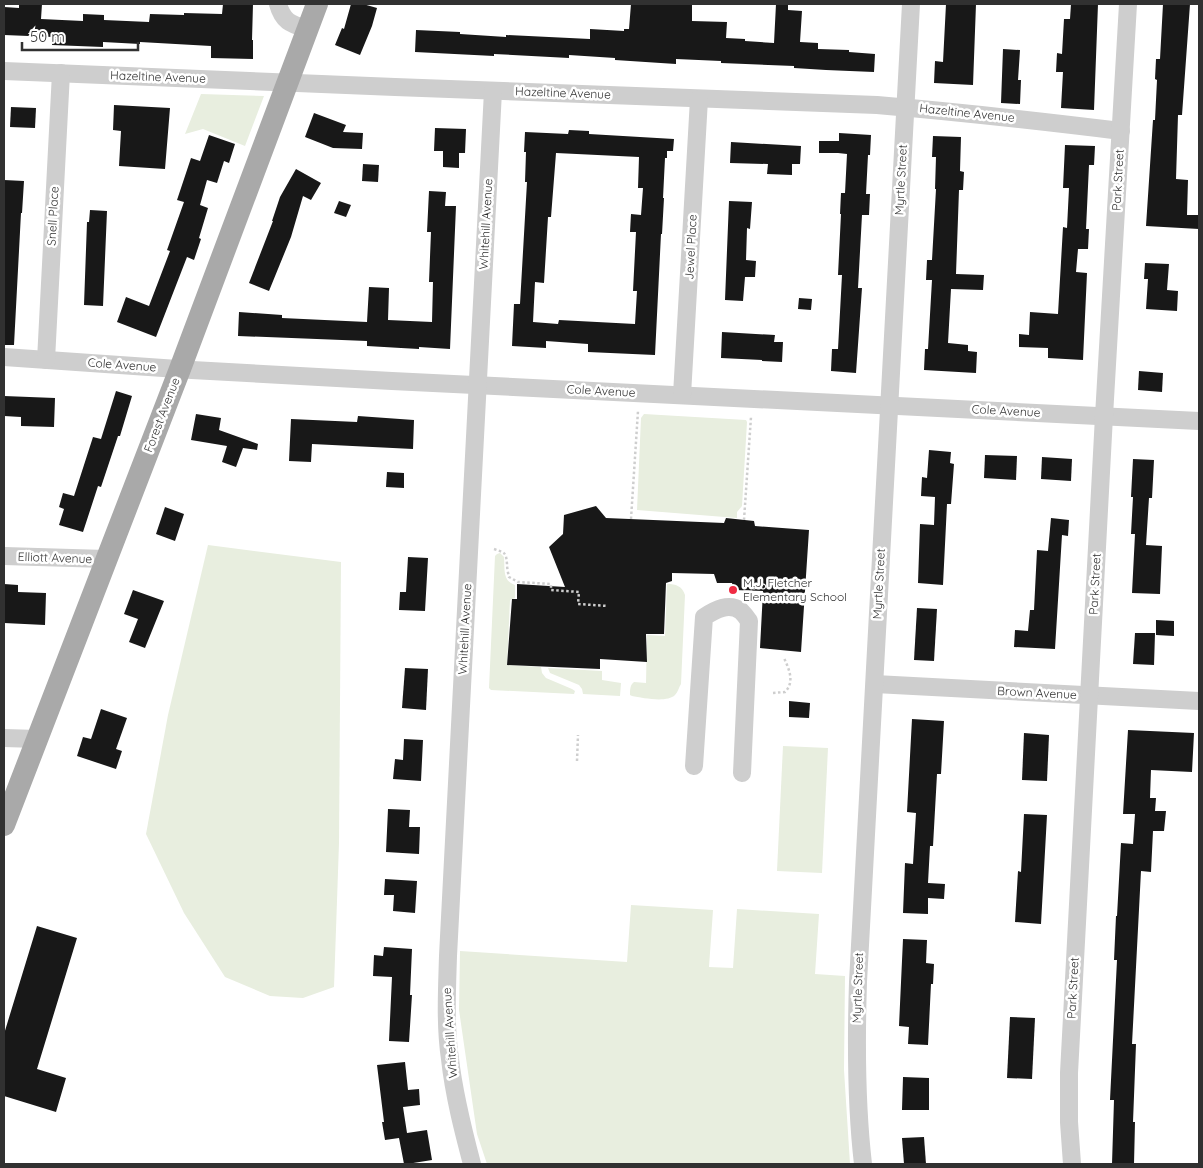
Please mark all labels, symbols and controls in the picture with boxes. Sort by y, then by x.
scale bar [22,20,139,52]
text: 50 m [30,27,65,46]
street label: Hazeltine Avenue [110,67,206,86]
street label: Hazeltine Avenue [515,83,611,102]
street label: Hazeltine Avenue [919,100,1016,125]
street label: Myrtle Street [891,144,910,216]
street label: Park Street [1108,149,1127,211]
street label: Whitehill Avenue [476,178,495,270]
street label: Snell Place [43,186,62,246]
street label: Jewel Place [681,214,700,280]
street label: Cole Avenue [87,355,157,374]
street label: Forest Avenue [140,375,183,454]
street label: Cole Avenue [566,381,636,400]
street label: Cole Avenue [971,401,1041,420]
street label: Myrtle Street [869,548,888,620]
street label: Elliott Avenue [17,549,93,566]
street label: Park Street [1085,553,1104,615]
place label: M.J. Fletcher Elementary School [743,575,847,604]
street label: Whitehill Avenue [455,583,474,675]
marker: M.J. Fletcher Elementary School [727,584,739,596]
street label: Brown Avenue [997,683,1077,702]
street label: Myrtle Street [849,952,866,1024]
street label: Park Street [1063,957,1082,1019]
street label: Whitehill Avenue [439,987,460,1079]

